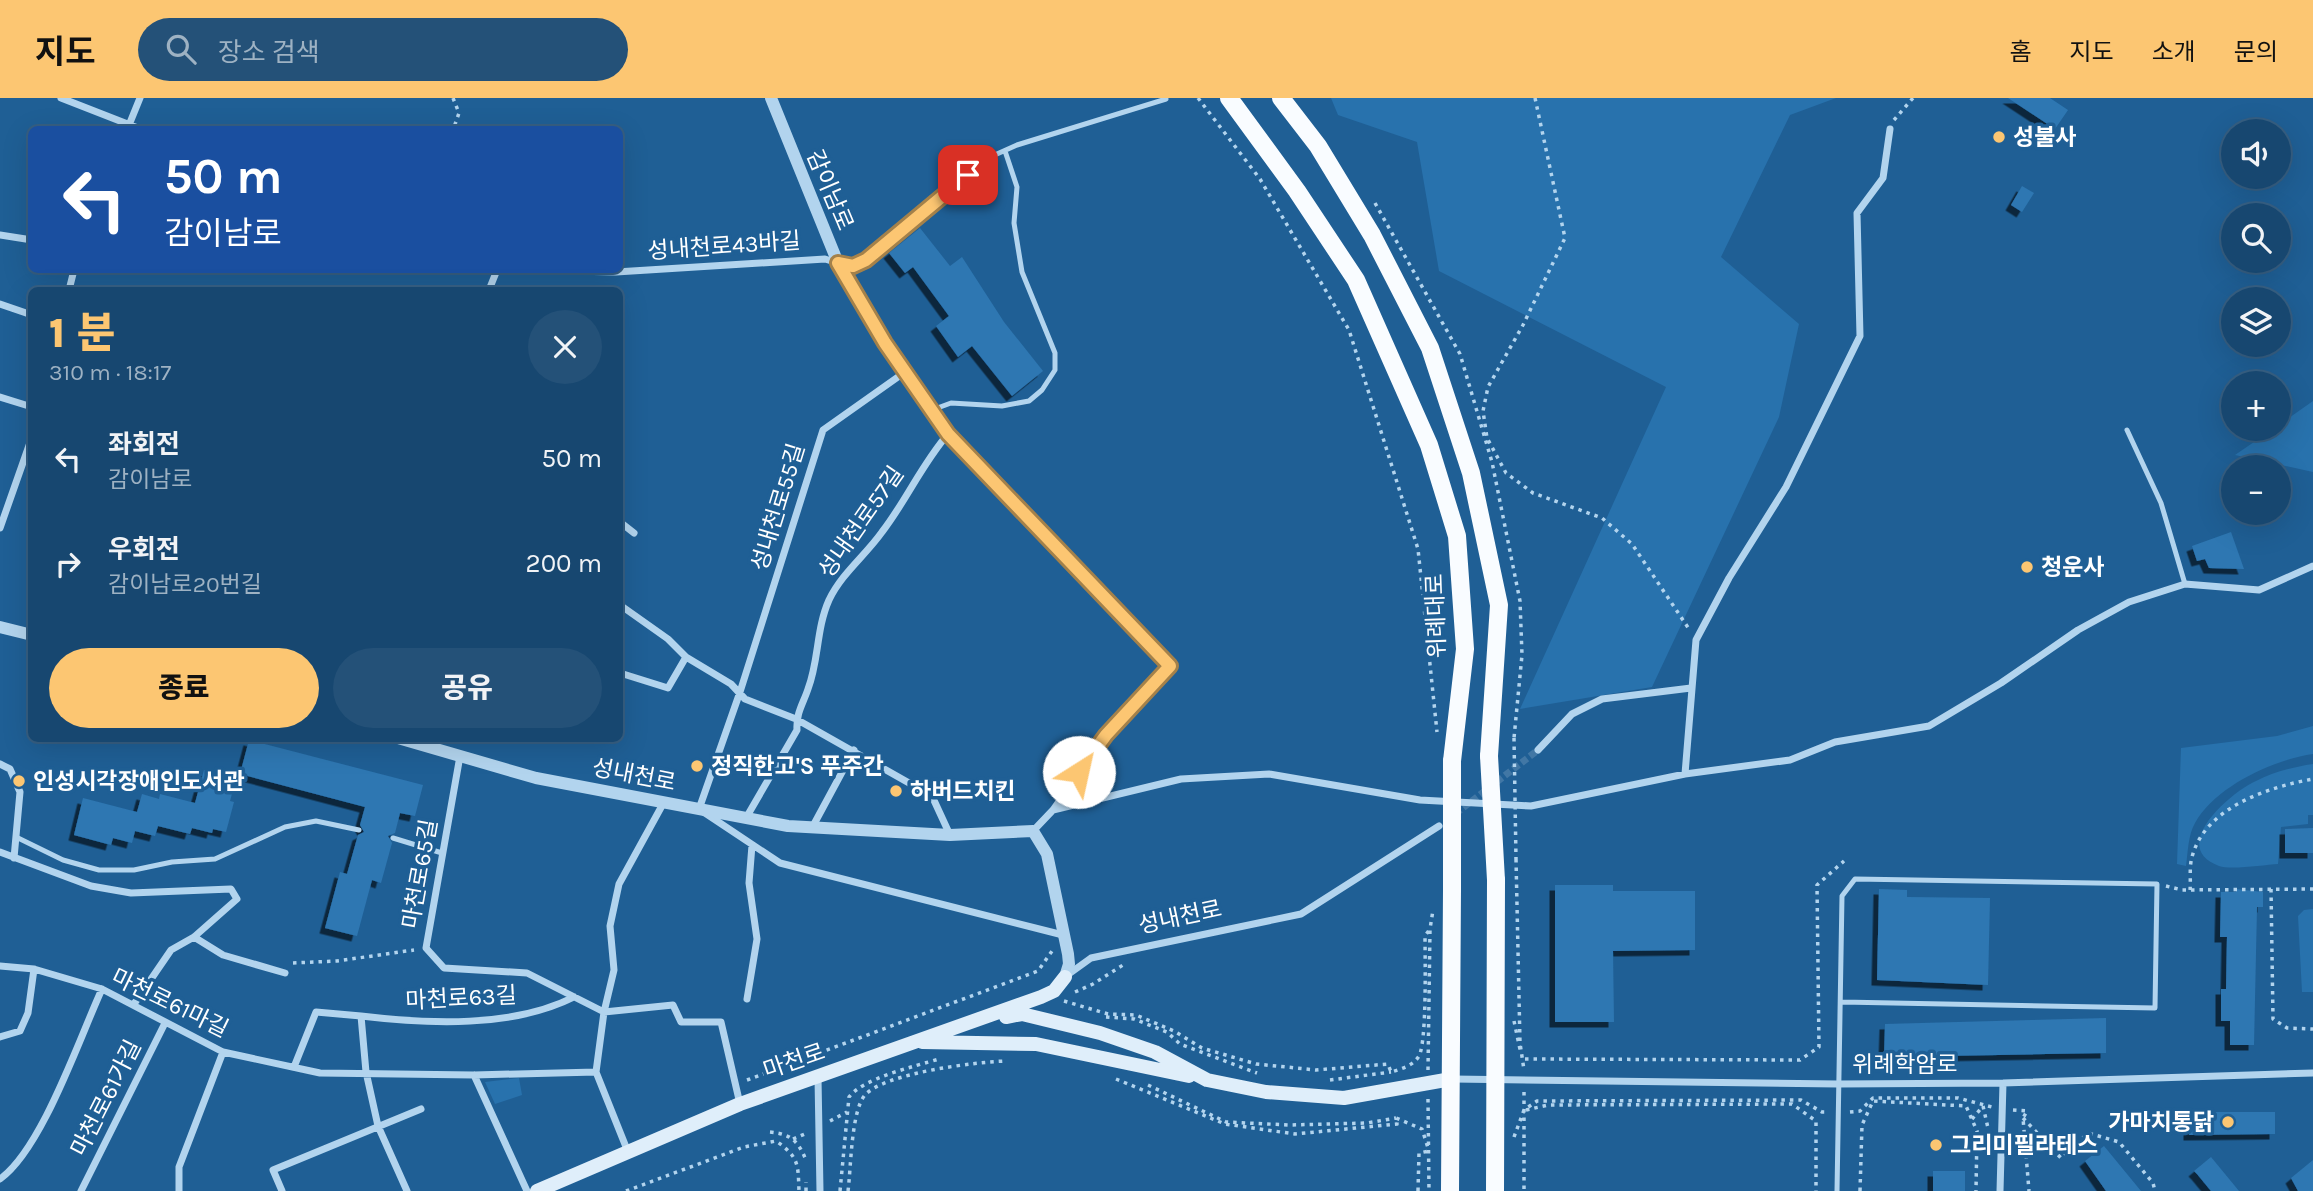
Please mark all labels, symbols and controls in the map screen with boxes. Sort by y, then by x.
search box [138,18,628,81]
icon: search [162,30,200,68]
text: 지도 [35,33,96,71]
text: 장소 검색 [218,37,320,68]
text: 홈 [2009,38,2031,66]
text: 지도 [2069,38,2114,66]
text: 소개 [2152,38,2196,66]
text: 문의 [2234,38,2278,66]
map controls [2221,119,2291,525]
button: sound [2221,119,2291,189]
place label: 성불사 [2013,124,2076,151]
marker: 성불사 [1991,129,2007,145]
pin [938,145,998,205]
street label: 감이남로 [801,146,859,234]
text: 50 m [164,148,282,205]
icon: left [49,154,140,245]
icon: arrive [949,156,987,194]
button: search [2221,203,2291,273]
text: 감이남로 [164,215,282,252]
street label: 성내천로43바길 [647,227,801,265]
button: layers [2221,287,2291,357]
text: 1 분 [49,308,115,358]
button: close [528,310,602,384]
text: 310 m · 18:17 [49,359,171,386]
button: + [2221,371,2291,441]
text: 좌회전 [108,429,180,460]
icon: left [49,440,87,478]
street label: 성내천로55길 [746,440,810,574]
text: 50 m [541,443,602,474]
button: − [2221,455,2291,525]
street label: 성내천로57길 [813,461,909,583]
text: 감이남로 [108,466,193,493]
text: 우회전 [108,534,180,565]
icon: right [49,545,87,583]
text: 200 m [526,548,602,579]
place label: 청운사 [2041,554,2104,581]
marker: 청운사 [2019,559,2035,575]
text: 감이남로20번길 [108,571,262,598]
street label: 위례대로 [1421,573,1451,659]
button: 종료 [49,648,319,728]
button: 공유 [333,648,602,728]
position arrow [1042,735,1116,809]
place label: 정직한고'S 푸주간 [711,753,884,780]
street label: 성내천로 [590,754,678,796]
marker: 정직한고'S 푸주간 [689,758,705,774]
place label: 인성시각장애인도서관 [33,768,245,795]
marker: 인성시각장애인도서관 [11,773,27,789]
place label: 하버드치킨 [910,778,1016,805]
marker: 하버드치킨 [888,783,904,799]
street label: 마천로65길 [397,817,443,931]
street label: 성내천로 [1136,895,1224,939]
street label: 마천로61마길 [107,963,233,1043]
street label: 마천로63길 [405,982,517,1014]
street label: 마천로61가길 [65,1035,147,1161]
street label: 마천로 [760,1038,828,1084]
street label: 위례학암로 [1852,1051,1958,1078]
place label: 가마치통닭 [2108,1109,2214,1136]
marker: 가마치통닭 [2220,1114,2236,1130]
place label: 그리미필라테스 [1950,1132,2098,1159]
marker: 그리미필라테스 [1928,1137,1944,1153]

